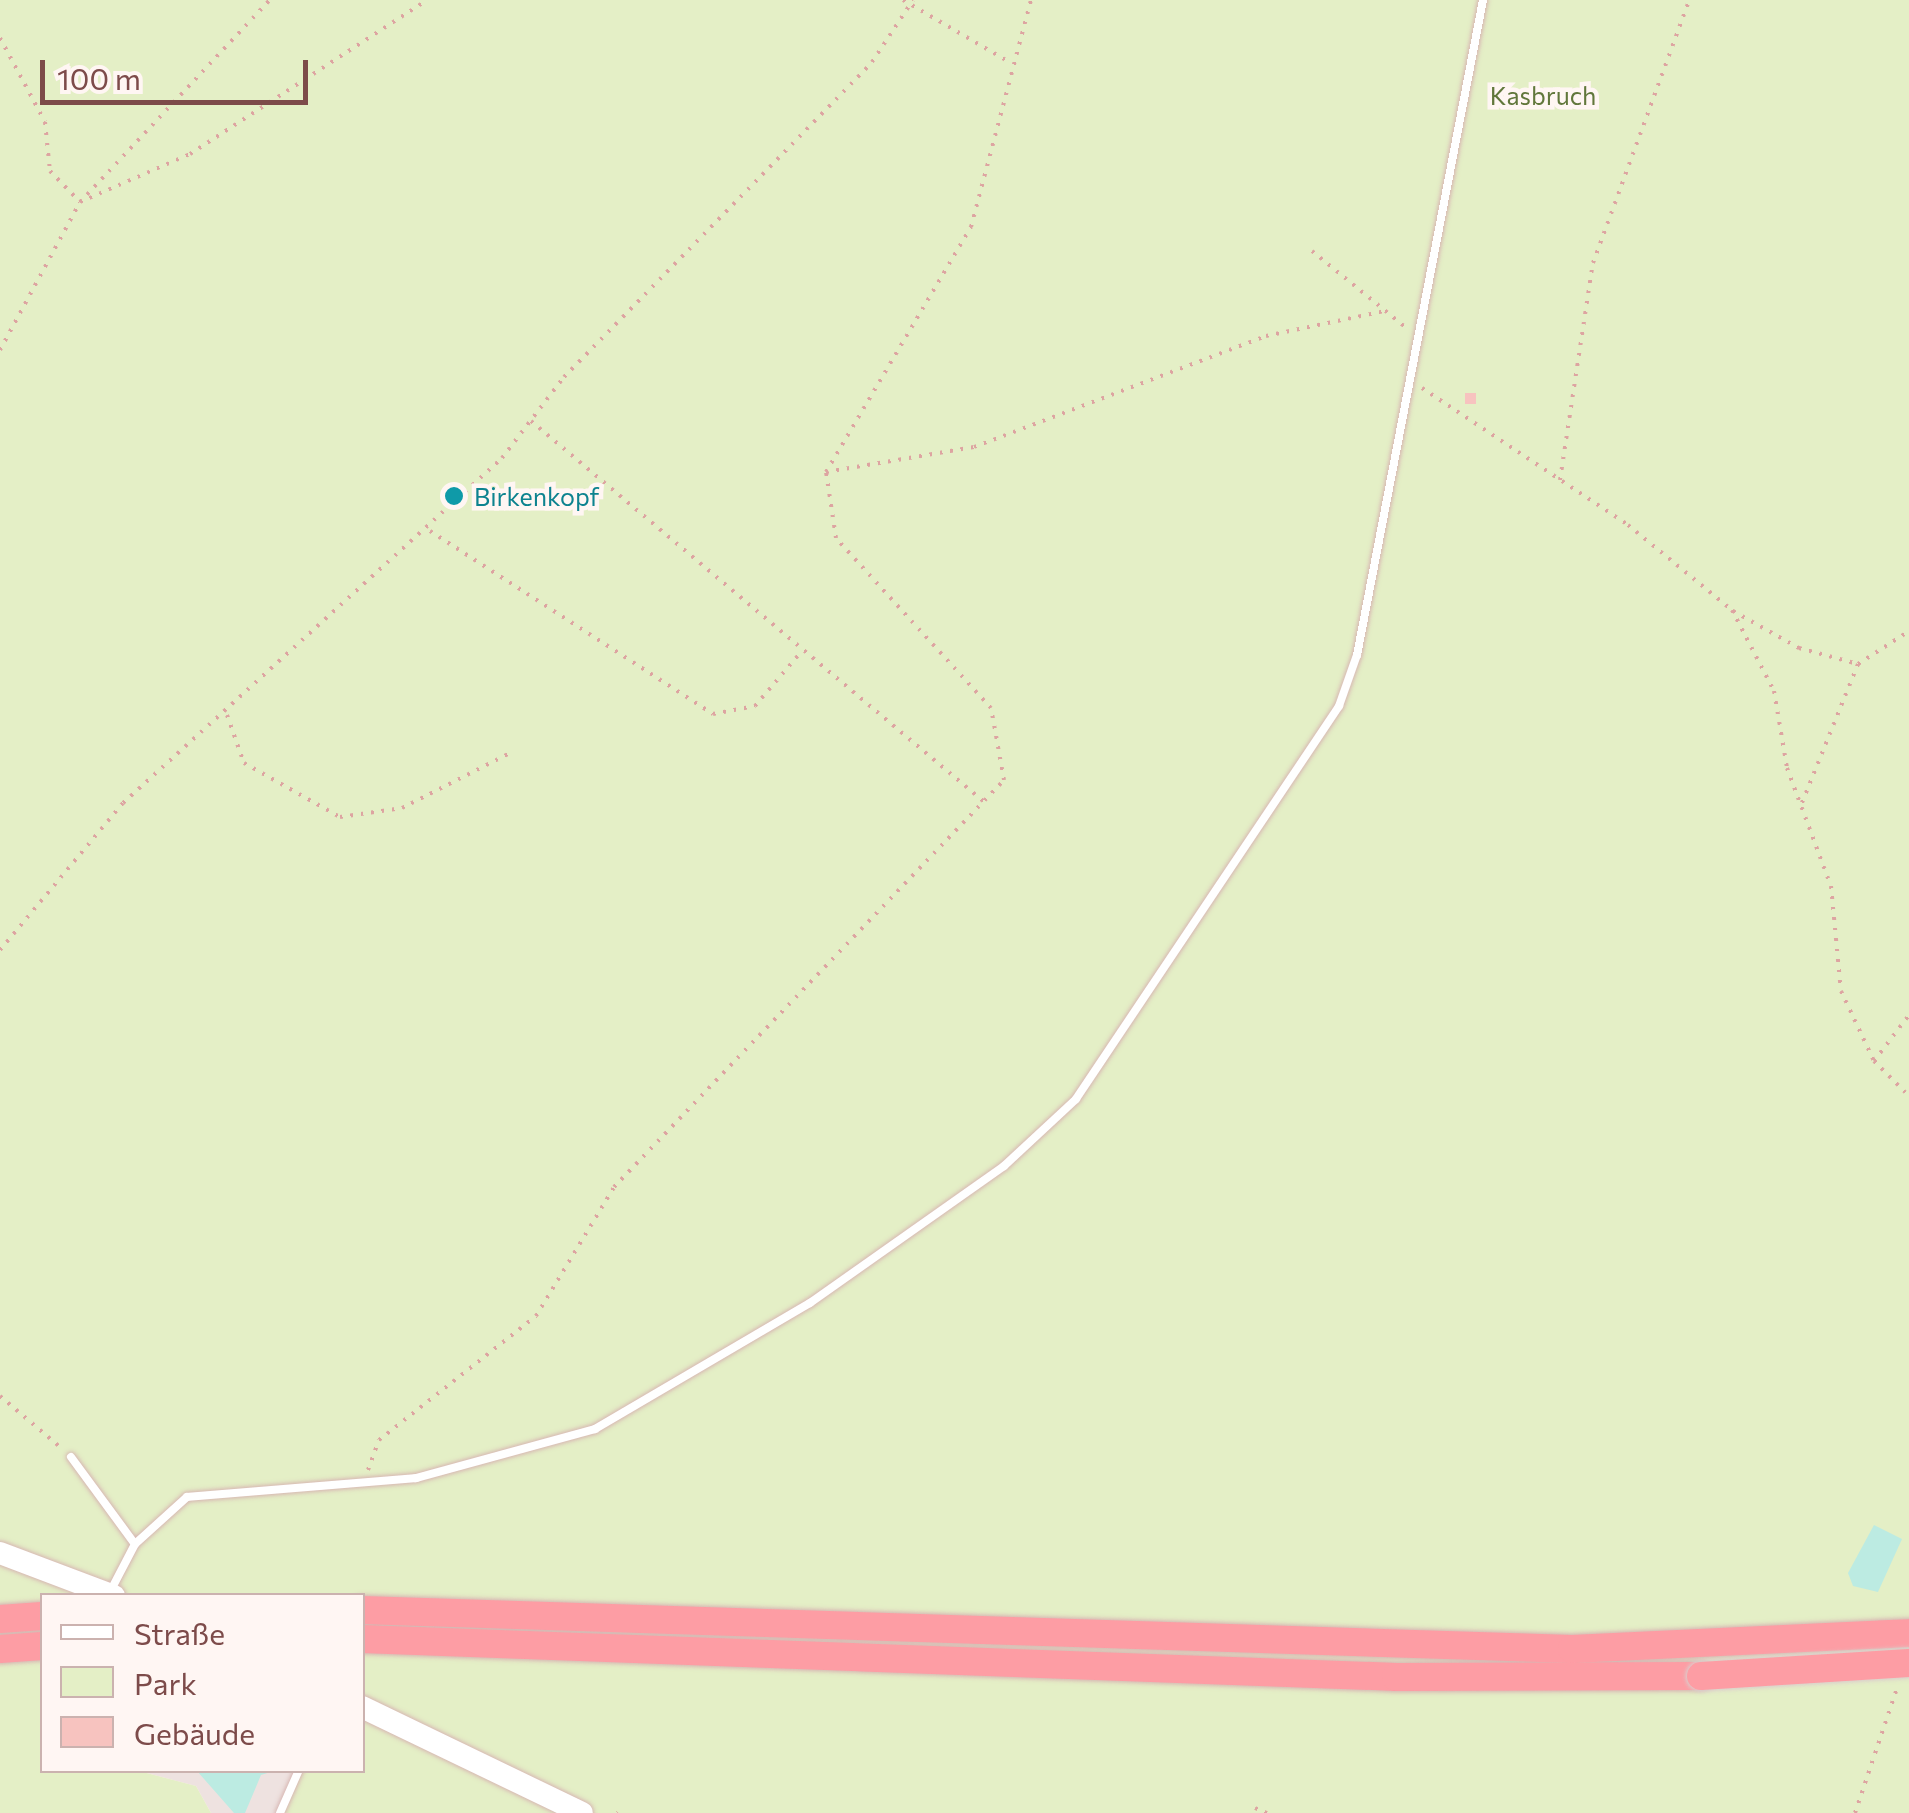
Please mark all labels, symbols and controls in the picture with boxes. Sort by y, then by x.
scale bar [45,40,312,102]
text: 100 m [57,59,141,96]
park label: Kasbruch [1490,80,1596,110]
place label: Birkenkopf [474,481,599,511]
marker: Birkenkopf [443,485,465,507]
legend [40,1593,365,1773]
text: Straße [134,1614,225,1651]
text: Park [134,1664,197,1701]
text: Gebäude [134,1714,255,1751]

